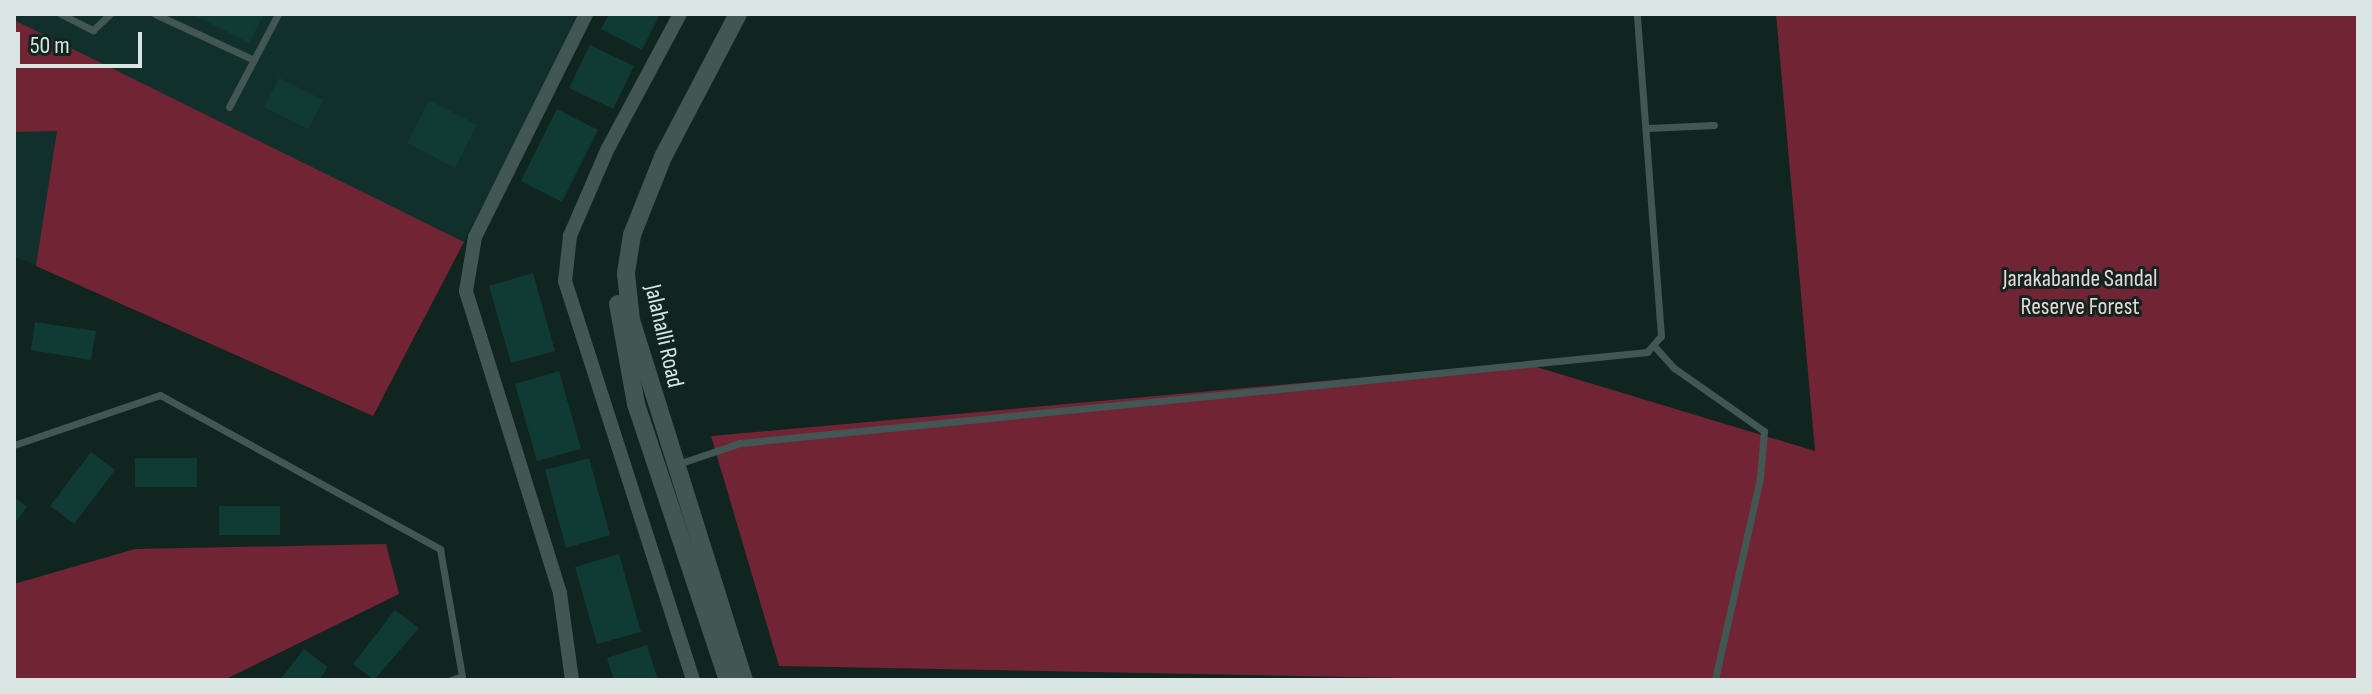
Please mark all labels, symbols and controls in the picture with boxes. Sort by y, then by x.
scale bar [20,16,146,66]
text: 50 m [30,31,70,60]
park label: Jarakabande Sandal Reserve Forest [2003,265,2157,321]
street label: Jalahalli Road [638,282,690,390]

